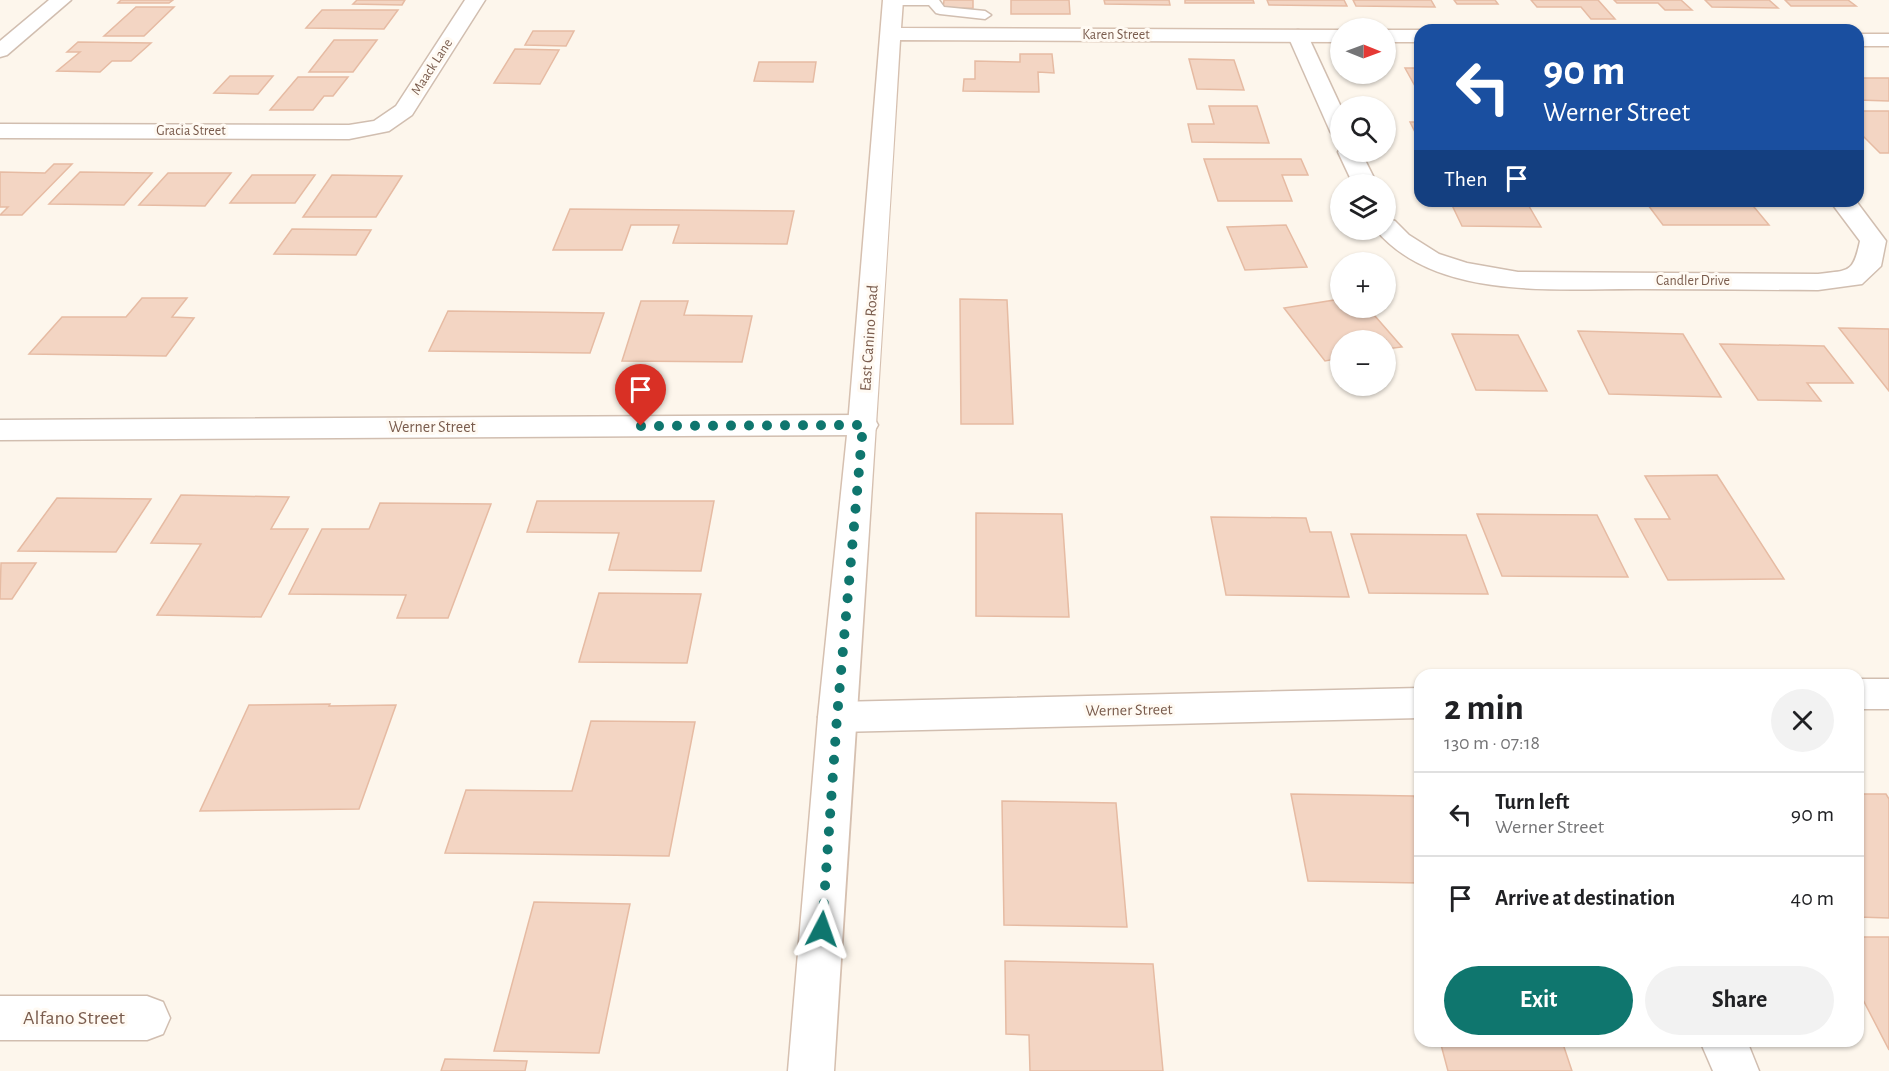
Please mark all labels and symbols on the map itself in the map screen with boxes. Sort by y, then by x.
north arrow [1330,18,1396,84]
street label: Karen Street [1082,28,1150,42]
street label: Maack Lane [409,36,455,98]
street label: Gracia Street [156,124,226,138]
street label: Candler Drive [1656,274,1730,288]
street label: East Canino Road [857,284,881,392]
pin [615,364,666,426]
street label: Werner Street [388,419,476,435]
street label: Werner Street [1085,701,1173,719]
position arrow [790,897,854,961]
street label: Alfano Street [23,1008,126,1028]

